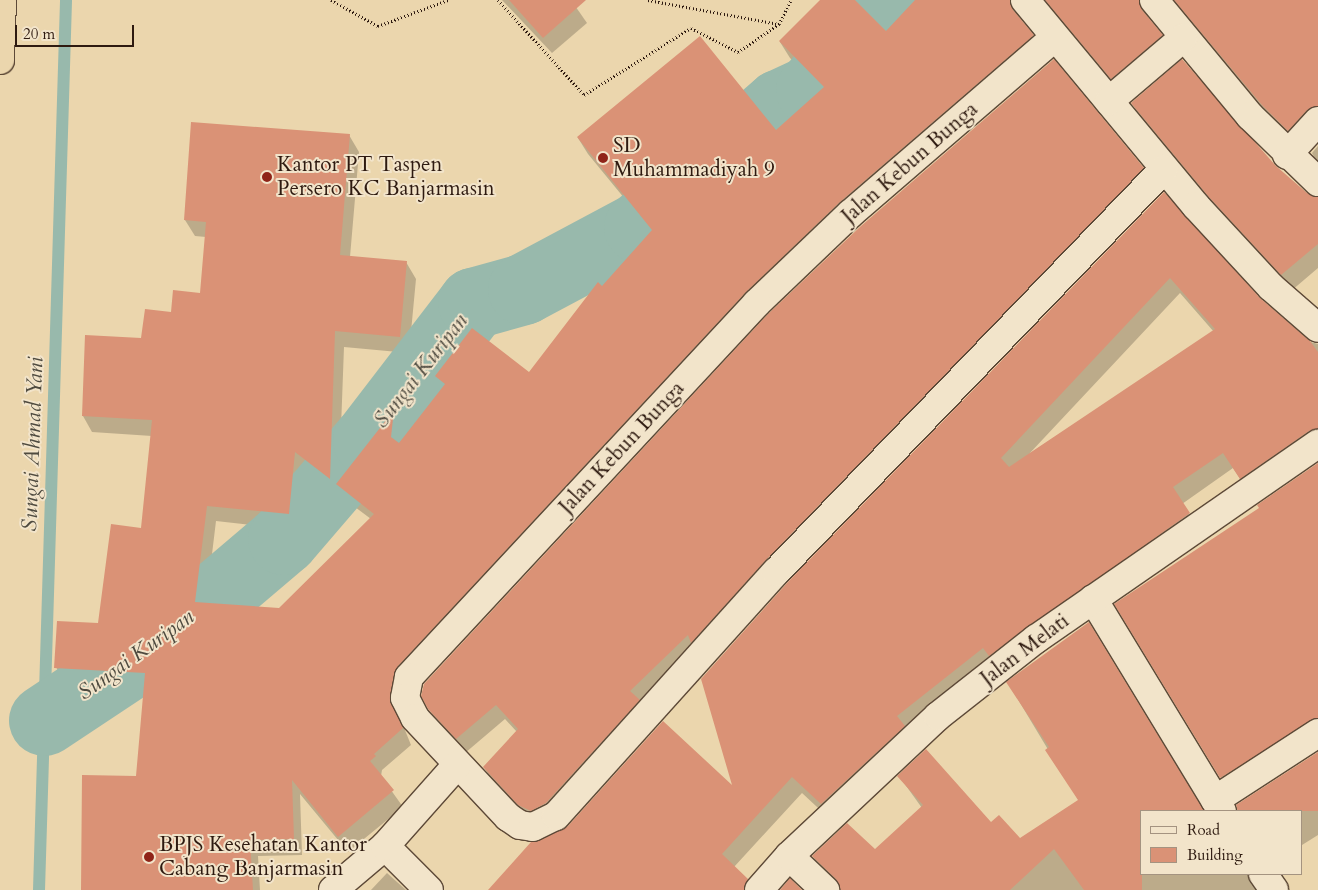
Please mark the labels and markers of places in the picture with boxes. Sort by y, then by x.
place label: SD Muhammadiyah 9 [613,133,775,183]
place label: Kantor PT Taspen Persero KC Banjarmasin [277,152,495,202]
marker: SD Muhammadiyah 9 [597,152,609,164]
marker: Kantor PT Taspen Persero KC Banjarmasin [261,171,273,183]
place label: BPJS Kesehatan Kantor Cabang Banjarmasin [159,832,367,882]
marker: BPJS Kesehatan Kantor Cabang Banjarmasin [143,851,155,863]

